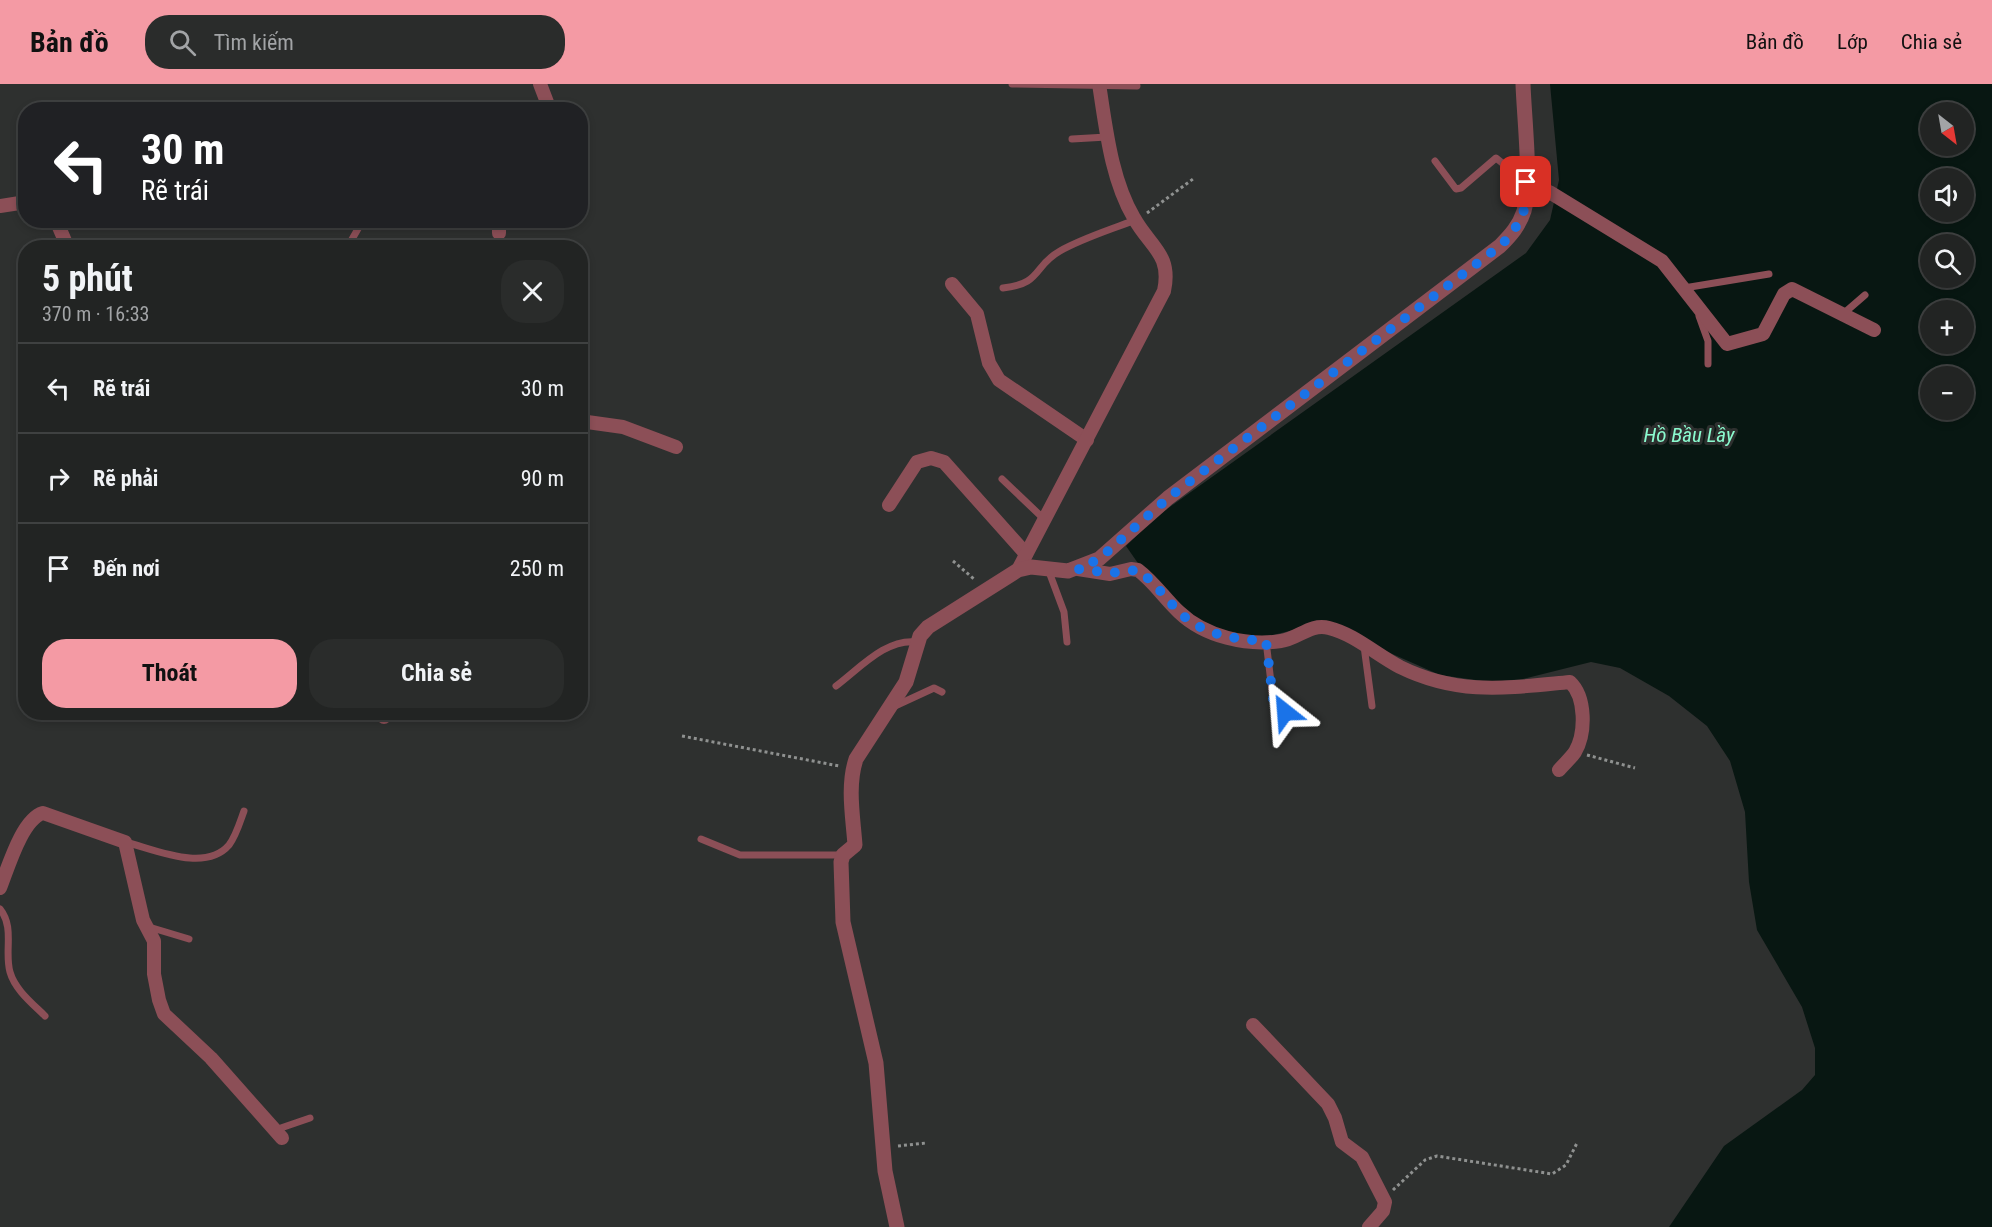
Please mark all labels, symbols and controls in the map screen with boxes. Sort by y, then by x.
search box [145,15,565,69]
text: Bản đồ [30,26,109,59]
icon: search [166,26,199,59]
text: Tìm kiếm [214,30,294,55]
text: Bản đồ [1746,30,1804,54]
text: Lớp [1837,30,1868,54]
text: Chia sẻ [1901,30,1962,54]
north arrow [1920,102,1974,156]
map controls [1920,102,1974,420]
text: 30 m [141,125,224,174]
icon: left [42,126,120,204]
pin [1500,156,1551,207]
icon: arrive [1509,165,1542,198]
button: sound [1920,168,1974,222]
text: Rẽ trái [141,175,209,207]
button: search [1920,234,1974,288]
text: 5 phút [42,258,133,300]
button: close [501,260,564,323]
button: + [1920,300,1974,354]
text: 370 m · 16:33 [42,302,149,326]
button: − [1920,366,1974,420]
icon: left [42,372,75,405]
text: Rẽ trái [93,376,150,401]
text: 30 m [521,376,564,401]
water label: Hồ Bầu Lầy [1644,423,1735,447]
icon: right [42,462,75,495]
text: Rẽ phải [93,466,158,491]
text: 90 m [521,466,564,491]
icon: arrive [42,552,75,585]
text: Đến nơi [93,556,160,581]
text: 250 m [510,556,564,581]
button: Thoát [42,639,297,708]
button: Chia sẻ [309,639,564,708]
position arrow [1253,680,1317,744]

